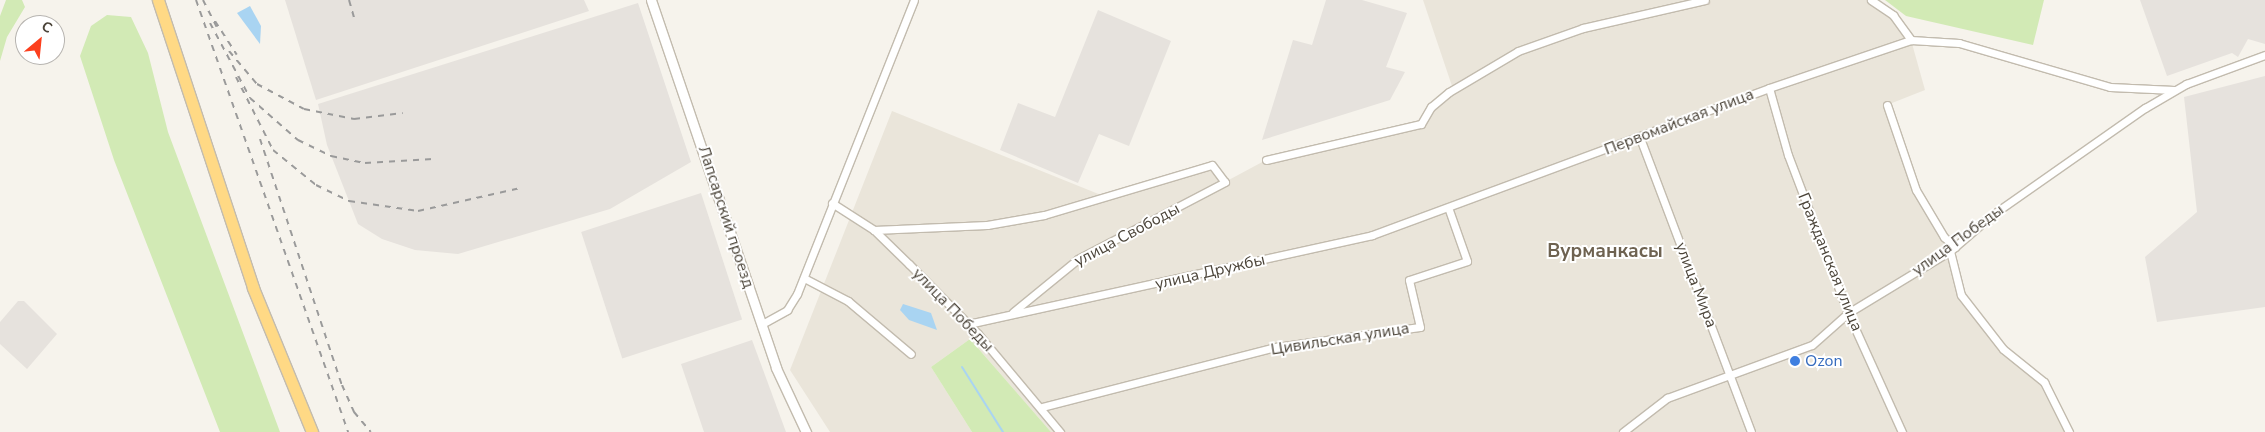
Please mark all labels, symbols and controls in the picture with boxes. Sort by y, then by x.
north arrow [15,15,65,65]
text: С [38,17,55,38]
street label: Первомайская улица [1602,85,1756,159]
street label: Лапсарский проезд [694,143,758,291]
street label: Гражданская улица [1793,190,1867,334]
street label: улица Свободы [1071,199,1183,271]
street label: улица Победы [1908,200,2008,280]
street label: улица Мира [1671,240,1721,330]
district label: Вурманкасы [1547,241,1663,263]
street label: улица Дружбы [1153,250,1267,294]
street label: улица Победы [908,264,998,356]
street label: Цивильская улица [1269,319,1411,359]
place label: Ozon [1805,351,1843,371]
marker: Ozon [1789,355,1801,367]

